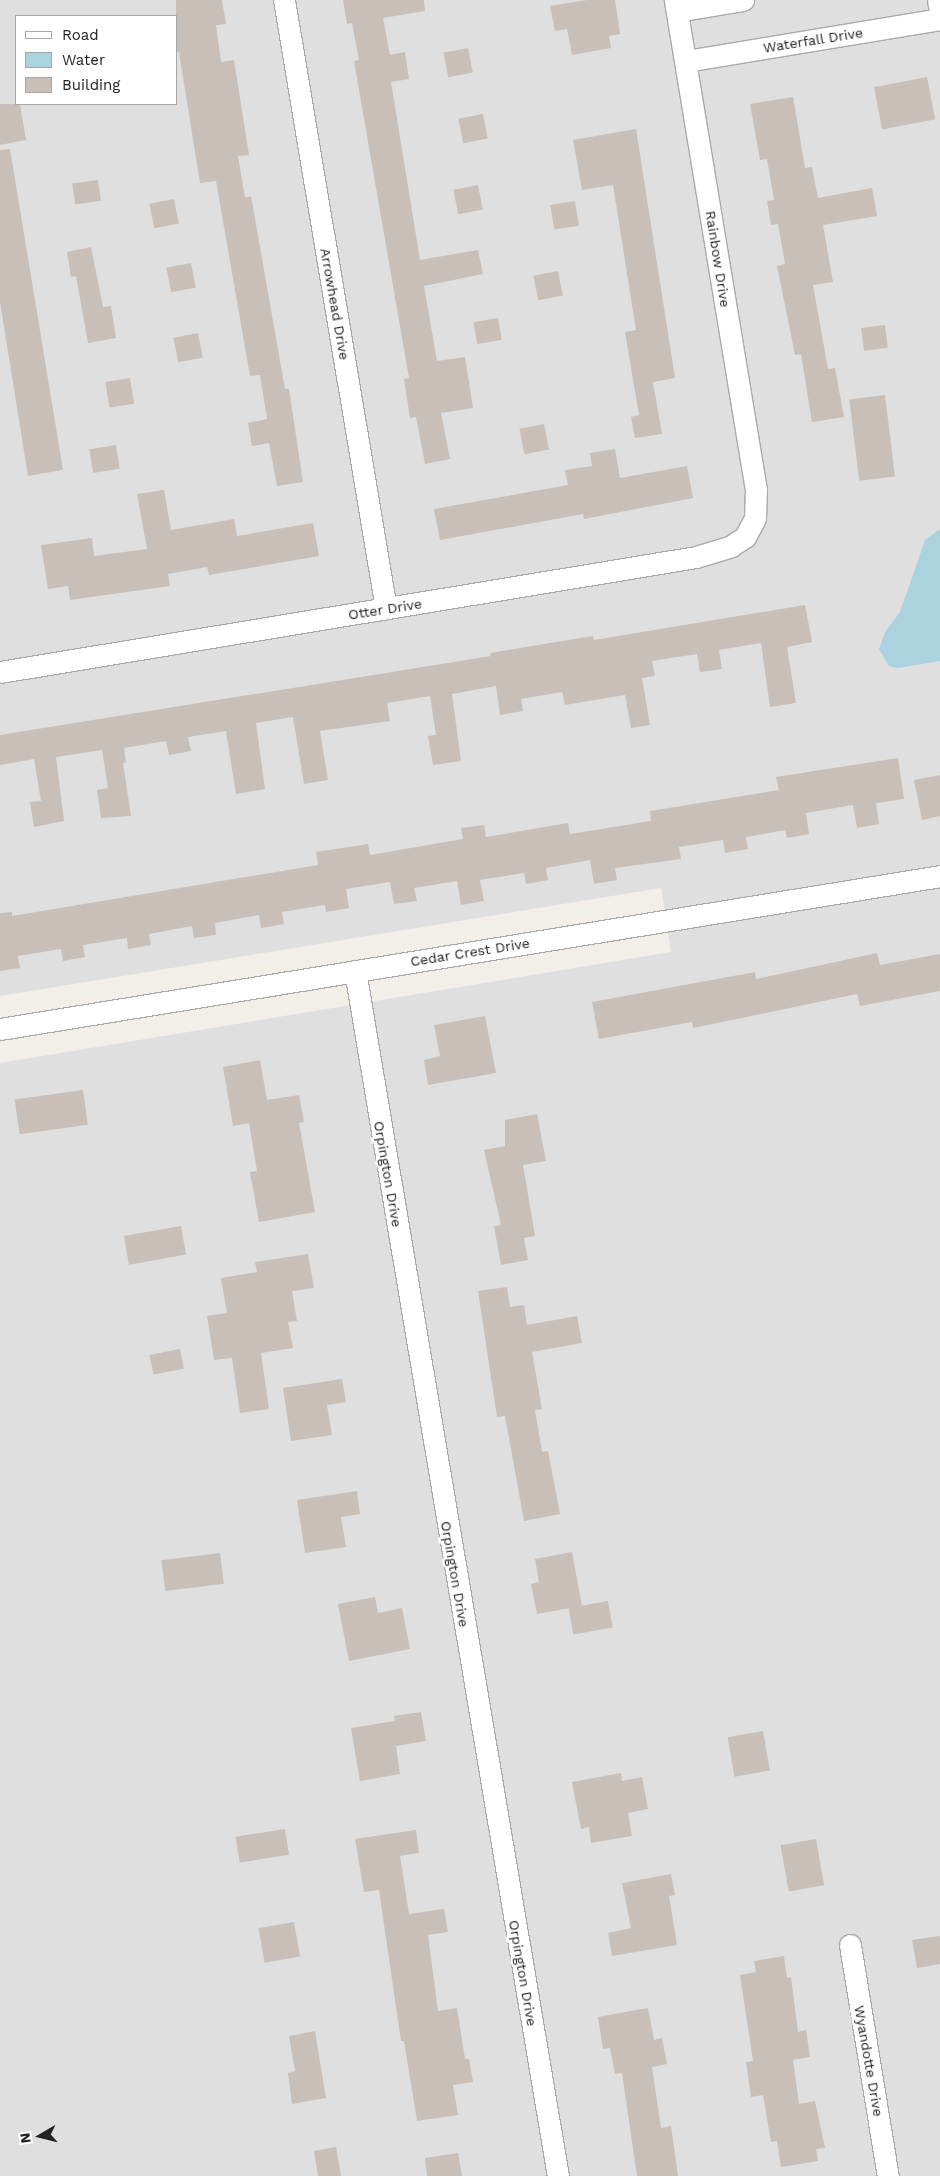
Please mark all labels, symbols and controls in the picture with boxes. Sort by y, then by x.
legend [15,15,178,105]
street label: Waterfall Drive [762,24,864,56]
text: Road [62,26,99,44]
text: Water [62,51,105,69]
text: Building [62,76,120,94]
street label: Rainbow Drive [702,209,734,309]
street label: Arrowhead Drive [317,247,353,361]
street label: Otter Drive [347,595,423,623]
street label: Cedar Crest Drive [409,934,531,970]
street label: Orpington Drive [370,1120,406,1228]
street label: Orpington Drive [437,1520,473,1628]
street label: Orpington Drive [505,1919,541,2027]
street label: Wyandotte Drive [851,2004,887,2118]
north arrow [15,2111,65,2161]
text: N [17,2132,34,2144]

